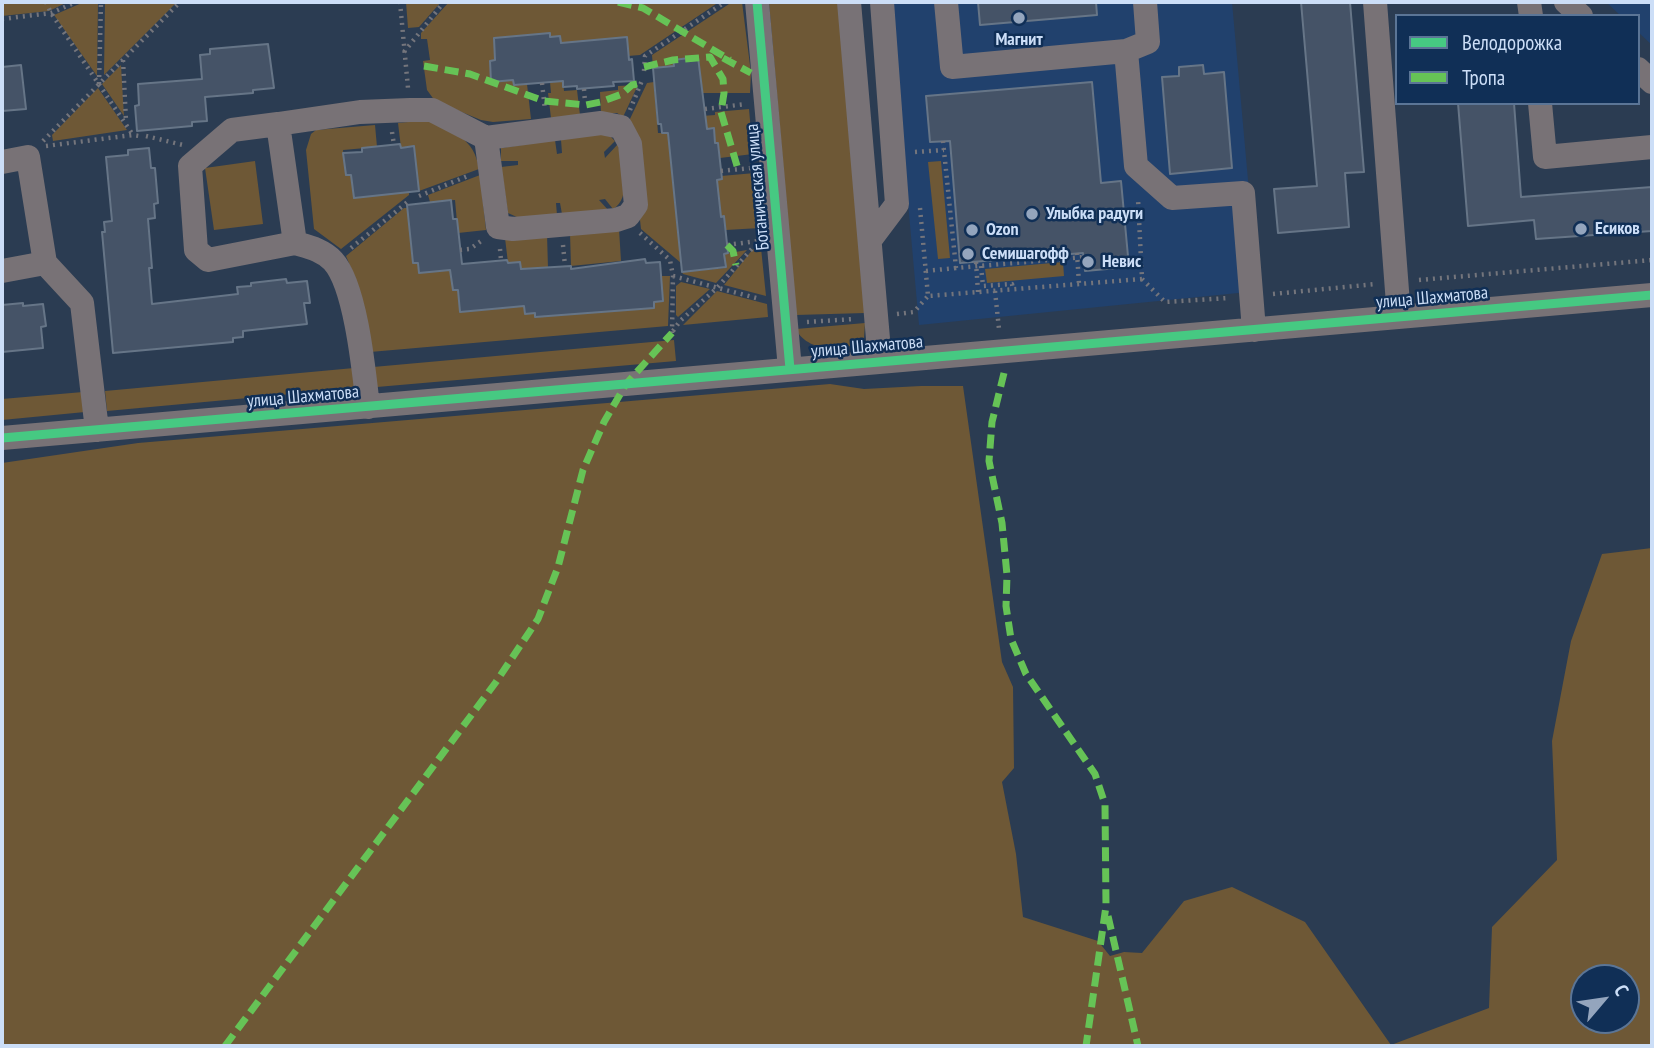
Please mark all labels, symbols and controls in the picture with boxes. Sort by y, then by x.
marker: Магнит [1011,10,1027,26]
legend [1395,14,1640,105]
place label: Магнит [995,29,1043,51]
text: Велодорожка [1462,29,1562,56]
text: Тропа [1462,64,1505,91]
street label: Ботаническая улица [742,123,774,251]
place label: Улыбка радуги [1046,203,1143,225]
marker: Улыбка радуги [1024,206,1040,222]
place label: Есиков [1595,218,1640,240]
place label: Ozon [986,219,1019,241]
marker: Есиков [1573,221,1589,237]
marker: Ozon [964,222,980,238]
place label: Семишагофф [982,243,1069,265]
marker: Семишагофф [960,246,976,262]
place label: Невис [1102,251,1141,273]
marker: Невис [1080,254,1096,270]
street label: улица Шахматова [1375,282,1489,314]
street label: улица Шахматова [810,331,924,363]
street label: улица Шахматова [246,381,360,413]
north arrow [1570,964,1640,1034]
text: С [1609,980,1634,999]

